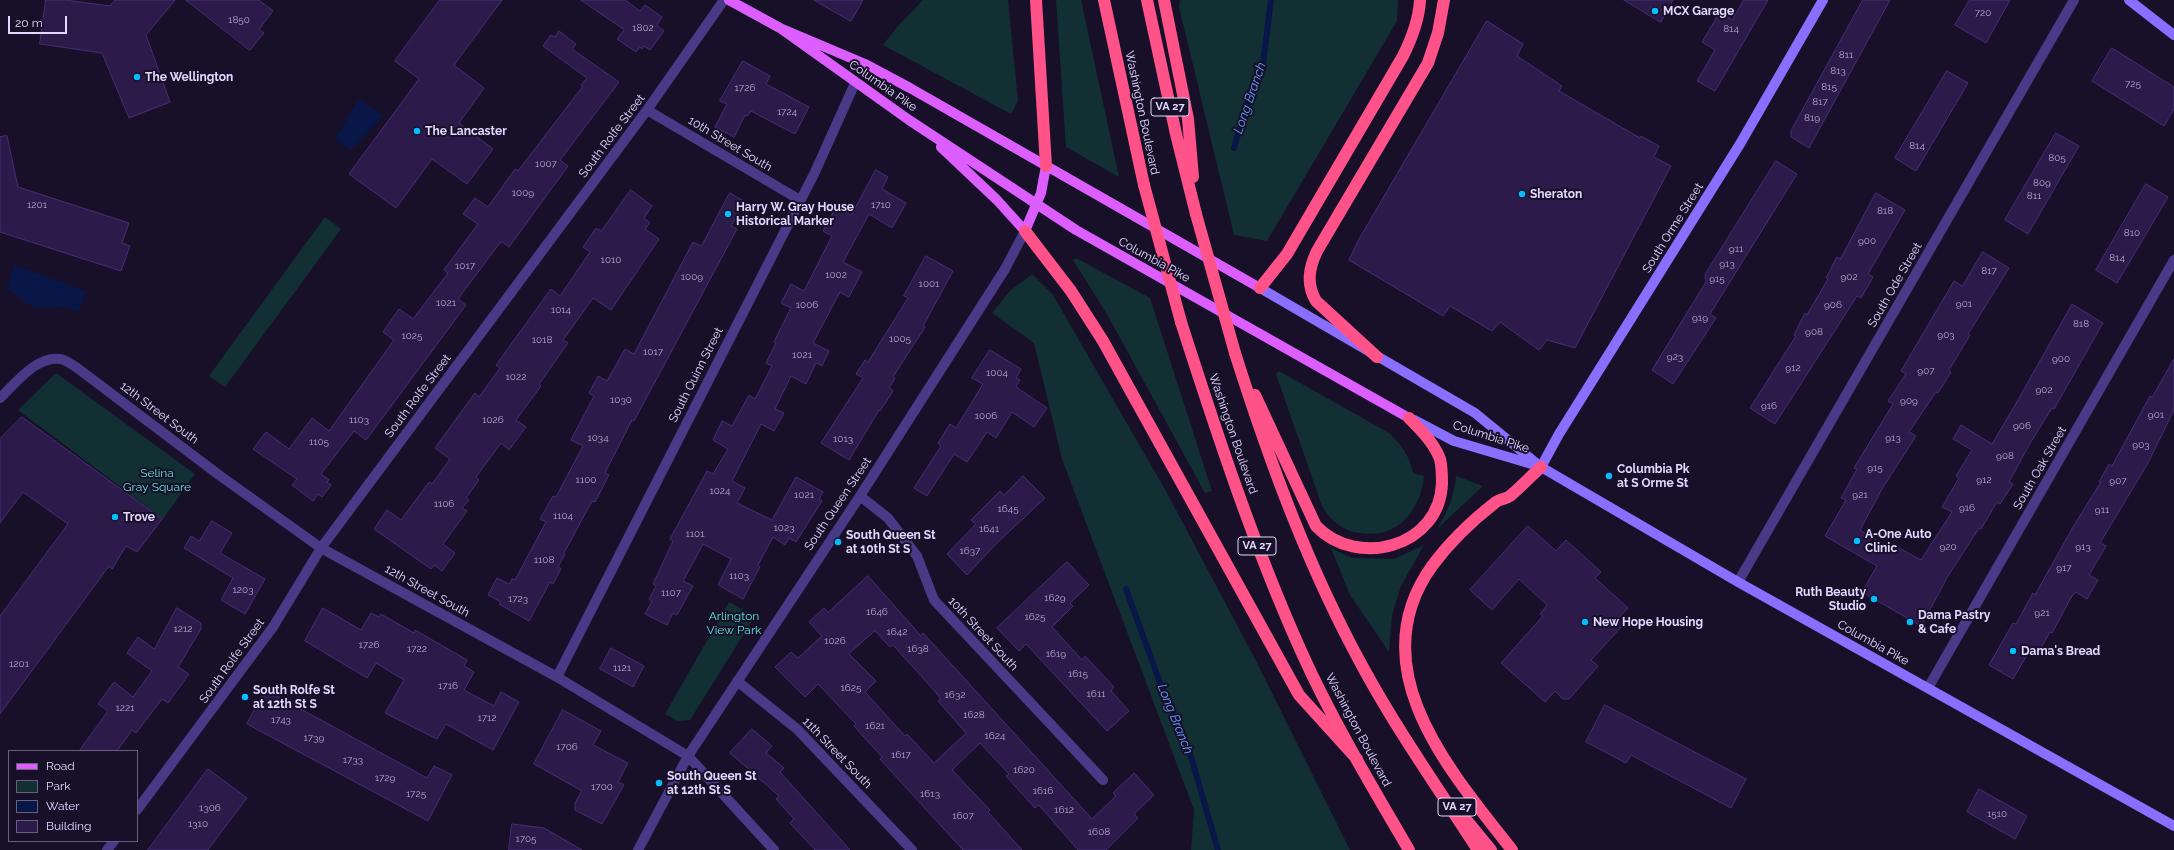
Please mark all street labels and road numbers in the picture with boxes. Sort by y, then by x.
street label: Washington Boulevard [1122,50,1162,176]
street label: Columbia Pike [846,57,920,115]
street label: South Rolfe Street [576,91,648,181]
road number: VA 27 [1151,98,1189,116]
street label: 10th Street South [685,113,775,175]
street label: South Orme Street [1640,180,1706,276]
street label: Columbia Pike [1116,234,1192,286]
street label: South Ode Street [1865,240,1925,330]
street label: South Quinn Street [666,325,726,425]
street label: South Rolfe Street [382,351,454,441]
street label: Washington Boulevard [1206,372,1260,496]
street label: 12th Street South [117,379,201,447]
street label: Columbia Pike [1451,418,1531,456]
street label: South Oak Street [2010,424,2070,512]
street label: South Queen Street [802,455,874,553]
road number: VA 27 [1238,537,1276,555]
street label: 12th Street South [382,562,472,620]
street label: 10th Street South [945,594,1021,674]
street label: South Rolfe Street [197,616,267,706]
street label: Columbia Pike [1835,617,1911,669]
street label: Washington Boulevard [1322,671,1394,789]
street label: 11th Street South [799,714,875,792]
road number: VA 27 [1438,798,1476,816]

